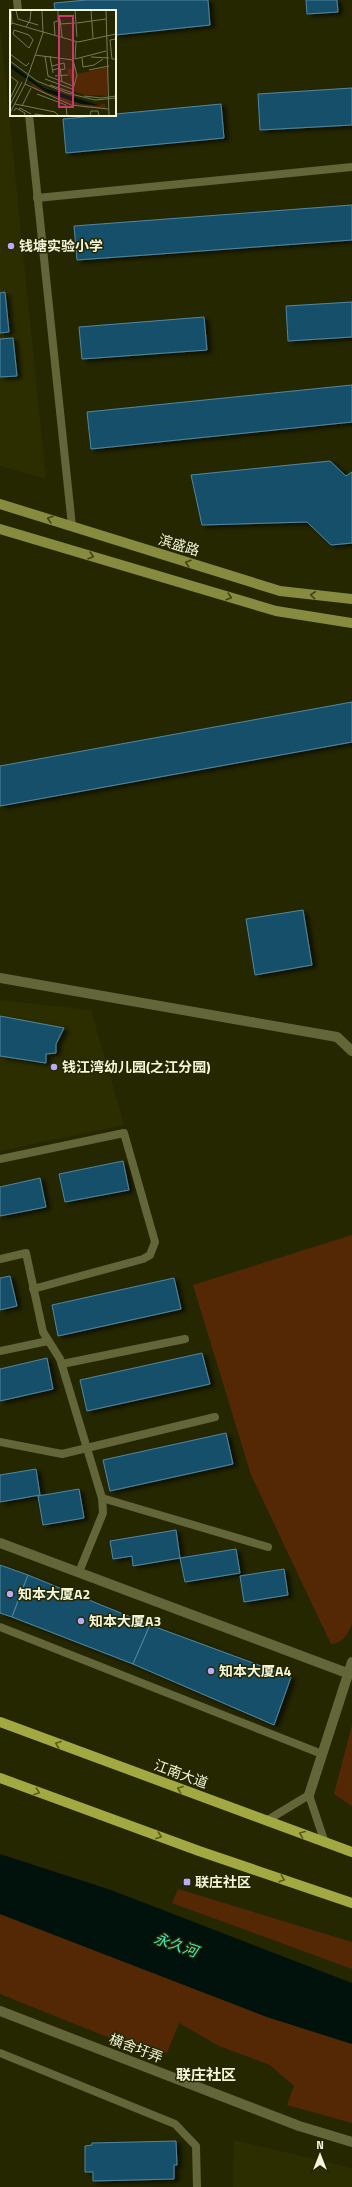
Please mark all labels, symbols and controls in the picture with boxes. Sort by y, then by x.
inset map [10,10,116,116]
place label: 钱塘实验小学 [19,235,103,256]
marker: 钱塘实验小学 [6,241,16,251]
one-way arrow [47,516,54,524]
street label: 滨盛路 [156,528,202,561]
one-way arrow [87,551,94,560]
one-way arrow [185,559,192,567]
one-way arrow [310,591,316,600]
one-way arrow [225,592,232,601]
place label: 钱江湾幼儿园(之江分园) [62,1056,211,1077]
marker: 钱江湾幼儿园(之江分园) [49,1062,59,1072]
place label: 知本大厦A2 [18,1583,90,1604]
marker: 知本大厦A2 [5,1589,15,1599]
place label: 知本大厦A3 [89,1610,161,1631]
marker: 知本大厦A3 [76,1616,86,1626]
place label: 知本大厦A4 [219,1660,291,1681]
marker: 知本大厦A4 [206,1666,216,1676]
one-way arrow [55,1740,62,1748]
street label: 江南大道 [151,1754,211,1793]
one-way arrow [177,1785,184,1793]
one-way arrow [33,1787,40,1795]
one-way arrow [155,1831,162,1840]
one-way arrow [298,1831,305,1839]
place label: 联庄社区 [195,1871,251,1892]
one-way arrow [278,1874,285,1882]
marker: 联庄社区 [182,1877,192,1887]
water label: 永久河 [151,1926,204,1964]
street label: 横舍圩弄 [106,2028,166,2067]
district label: 联庄社区 [176,2063,236,2086]
north arrow [300,2135,340,2175]
text: N [316,2137,324,2153]

